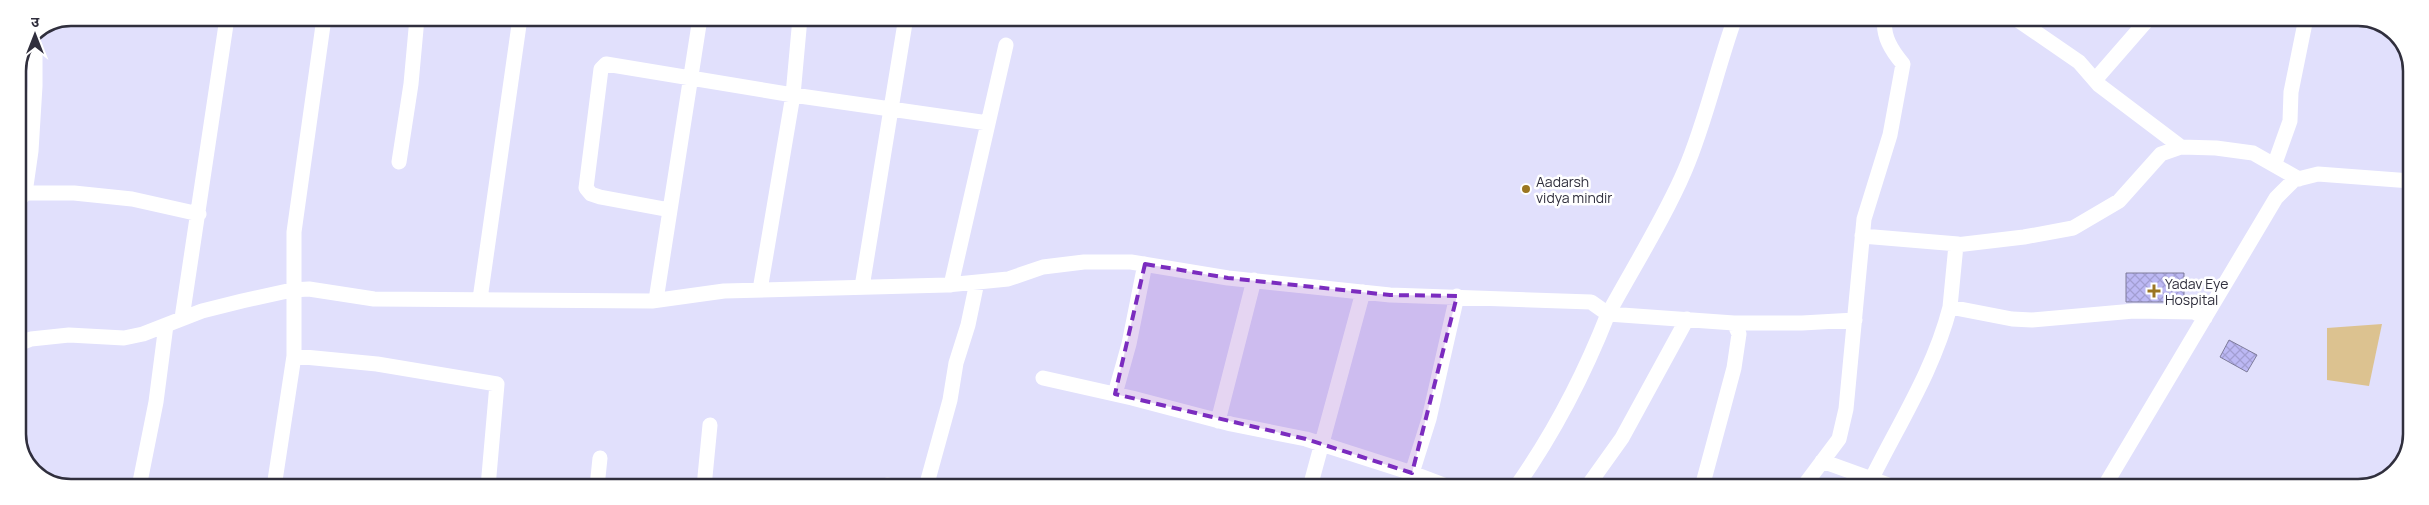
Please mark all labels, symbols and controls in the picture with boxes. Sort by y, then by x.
north arrow [10,10,60,60]
text: उ [31,12,40,31]
place label: Aadarsh vidya mindir [1536,172,1612,207]
marker: Aadarsh vidya mindir [1520,183,1532,195]
place label: Yadav Eye Hospital [2165,274,2228,309]
marker: Yadav Eye Hospital [2147,284,2161,298]

